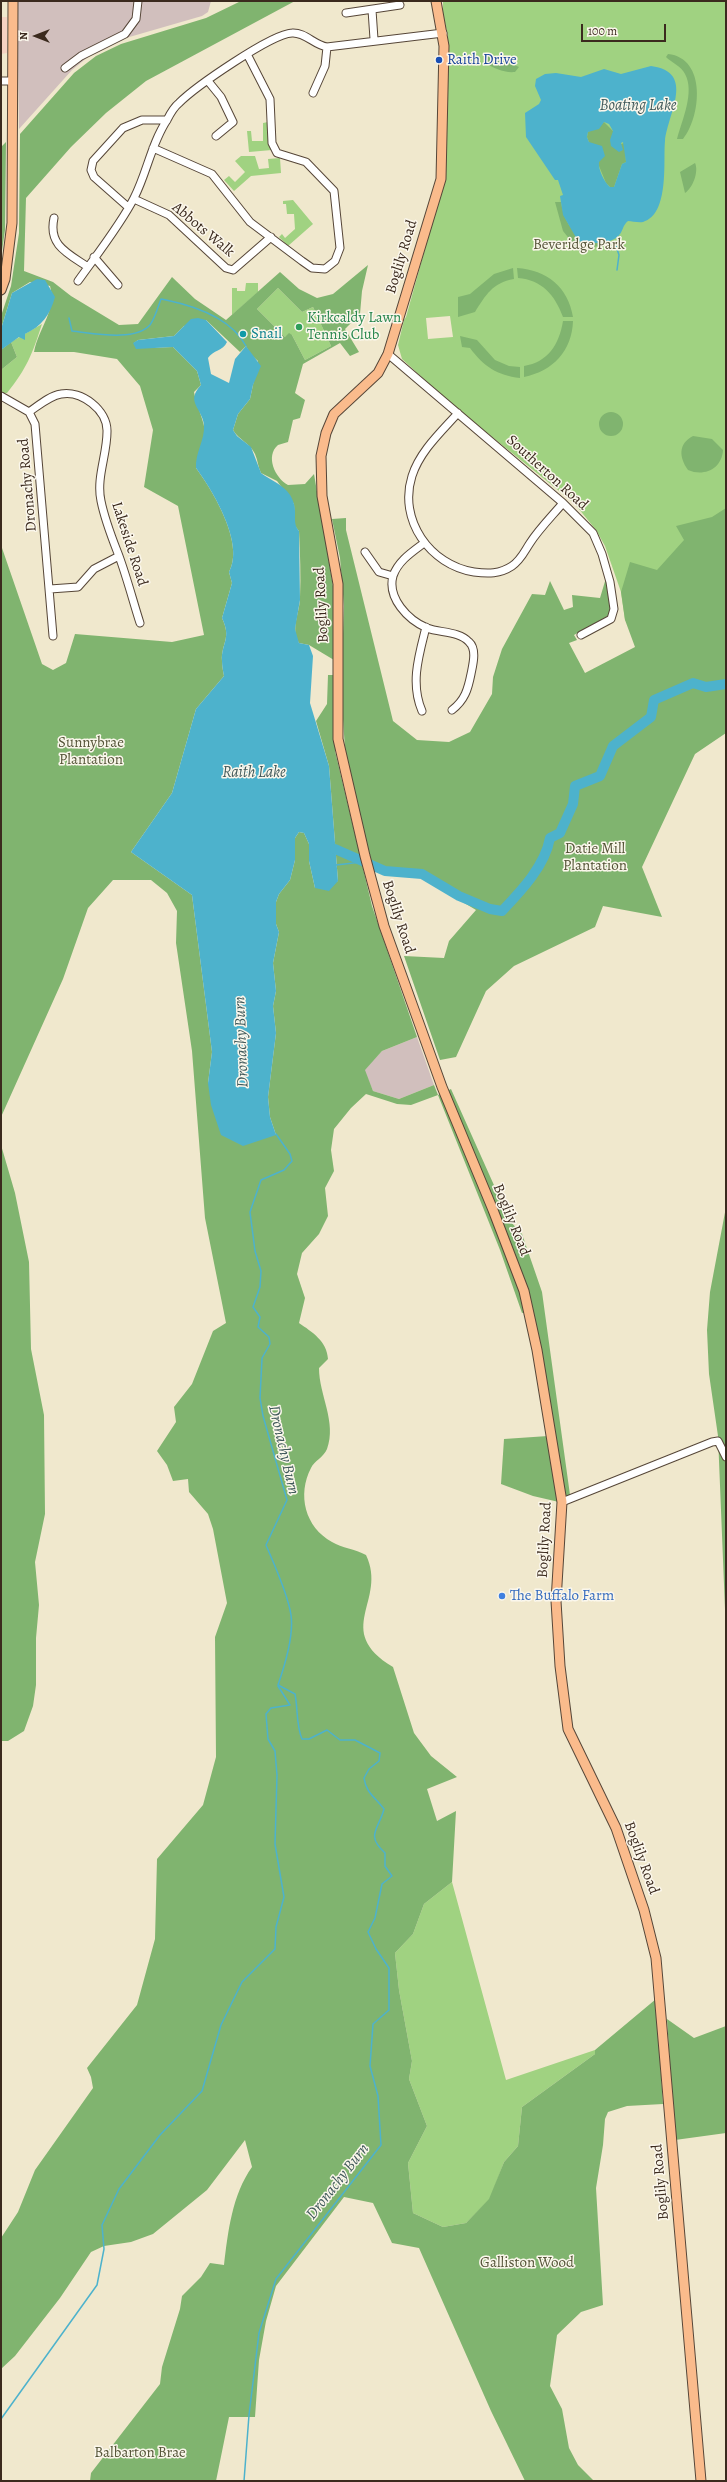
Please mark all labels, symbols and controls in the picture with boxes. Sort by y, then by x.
north arrow [16,16,56,56]
scale bar [583,16,668,42]
text: 100 m [588,23,617,39]
text: N [16,32,31,40]
place label: Raith Drive [447,51,517,69]
marker: Raith Drive [434,55,444,65]
water label: Boating Lake [599,96,677,116]
street label: Abbots Walk [168,199,238,261]
street label: Boglily Road [382,218,422,296]
park label: Beveridge Park [533,236,625,254]
place label: Kirkcaldy Lawn Tennis Club [307,309,401,344]
marker: Kirkcaldy Lawn Tennis Club [294,322,304,332]
place label: Snail [251,325,282,343]
marker: Snail [238,329,248,339]
street label: Southerton Road [503,432,591,514]
street label: Dronachy Road [15,437,41,533]
street label: Lakeside Road [107,500,151,588]
street label: Boglily Road [311,566,333,644]
park label: Sunnybrae Plantation [58,734,124,769]
water label: Raith Lake [222,763,286,783]
park label: Datie Mill Plantation [563,840,627,875]
street label: Boglily Road [378,878,418,956]
water label: Dronachy Burn [231,996,253,1088]
street label: Boglily Road [488,1181,534,1259]
water label: Dronachy Burn [263,1403,303,1497]
street label: Boglily Road [534,1501,556,1579]
place label: The Buffalo Farm [510,1587,614,1605]
marker: The Buffalo Farm [497,1591,507,1601]
street label: Boglily Road [620,1819,662,1897]
water label: Dronachy Burn [302,2140,374,2224]
street label: Boglily Road [649,2143,673,2221]
park label: Galliston Wood [480,2254,574,2272]
park label: Balbarton Brae [94,2444,186,2462]

